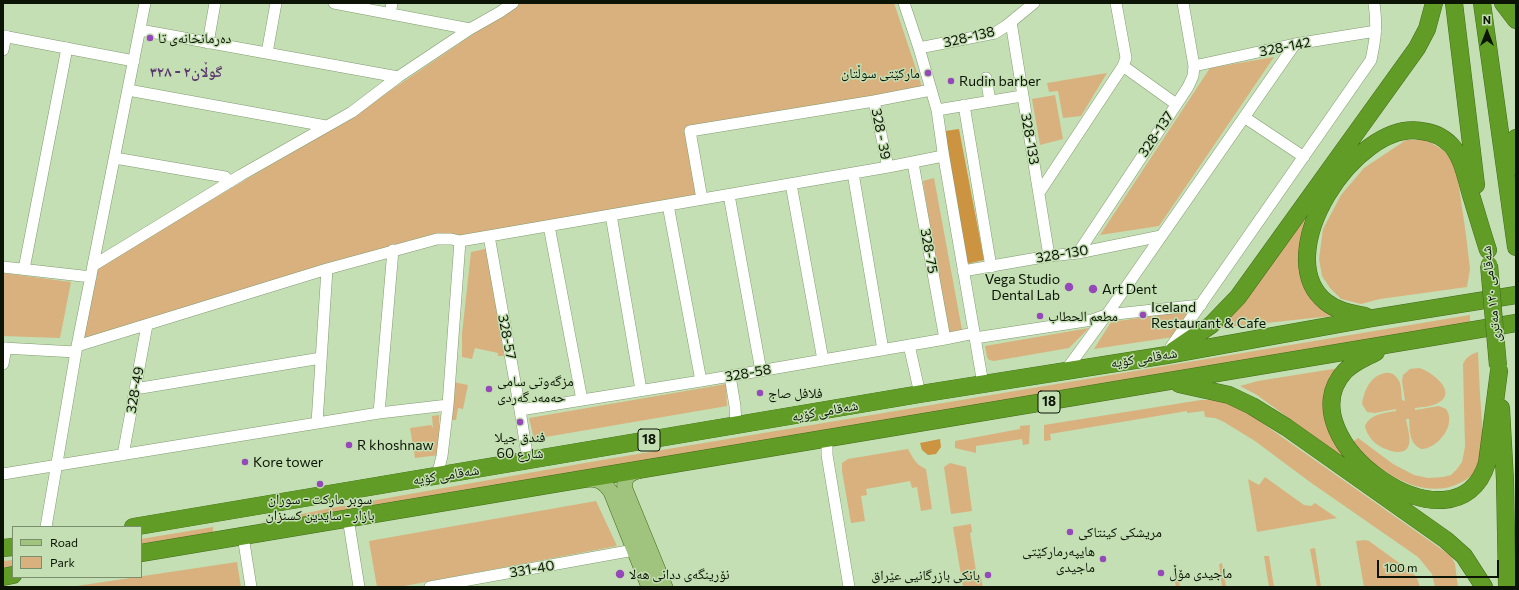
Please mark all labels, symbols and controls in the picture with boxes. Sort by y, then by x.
north arrow [1467,12,1507,52]
text: N [1483,13,1491,26]
street label: 328-138 [942,23,996,51]
place label: دەرمانخانەی تا [158,30,231,46]
marker: دەرمانخانەی تا [145,33,155,43]
street label: 328-142 [1258,34,1312,60]
district label: گوڵان٢ - ٣٢٨ [150,63,222,81]
place label: مارکێتی سوڵتان [841,65,920,81]
marker: مارکێتی سوڵتان [923,68,933,78]
place label: Rudin barber [959,73,1041,89]
marker: Rudin barber [946,76,956,86]
street label: 328 - 39 [868,107,894,161]
street label: 328-137 [1135,108,1177,160]
street label: 328-133 [1017,112,1043,166]
street label: 328-75 [917,227,941,275]
street label: 328-130 [1034,242,1090,266]
street label: شەقامی ١٢٠ مەتری [1478,245,1504,343]
place label: Vega Studio Dental Lab [985,271,1060,304]
marker: Vega Studio Dental Lab [1063,281,1075,293]
place label: Art Dent [1102,281,1157,297]
marker: Art Dent [1087,283,1099,295]
place label: Iceland Restaurant & Cafe [1151,299,1266,332]
place label: مطعم الحطاب [1048,308,1118,324]
marker: Iceland Restaurant & Cafe [1138,310,1148,320]
marker: مطعم الحطاب [1035,311,1045,321]
street label: 328-57 [494,313,520,361]
street label: شەقامی کۆیە [1110,344,1178,372]
street label: 328-58 [724,361,772,385]
street label: 328-49 [123,365,147,415]
place label: مزگەوتی سامی حەمەد گەردی [497,373,574,406]
marker: مزگەوتی سامی حەمەد گەردی [484,384,494,394]
place label: فلافل صاج [768,385,823,401]
marker: فلافل صاج [755,388,765,398]
road number: 18 [1038,391,1060,413]
street label: شەقامی کۆیە [790,397,860,425]
marker: فندق جيلا شارع 60 [515,417,525,427]
place label: فندق جيلا شارع 60 [495,429,545,462]
road number: 18 [638,429,660,451]
place label: R khoshnaw [357,437,434,453]
marker: R khoshnaw [344,440,354,450]
place label: Kore tower [253,454,323,470]
marker: Kore tower [240,457,250,467]
street label: شەقامی کۆیە [412,461,480,489]
marker: سوبر ماركت - سوران بازار - سايدين كسنزان [315,479,325,489]
place label: سوبر ماركت - سوران بازار - سايدين كسنزان [265,491,375,524]
place label: مریشکی کینتاکی [1078,524,1162,540]
legend [12,526,142,578]
marker: مریشکی کینتاکی [1065,527,1075,537]
text: Road [50,535,78,549]
place label: هایپەرمارکێتی ماجیدی [1022,543,1095,576]
scale bar [1379,552,1501,578]
marker: هایپەرمارکێتی ماجیدی [1098,554,1108,564]
text: Park [50,555,75,569]
street label: 331-40 [508,557,556,581]
text: 100 m [1384,560,1418,574]
place label: ماجیدی مۆڵ [1169,565,1232,581]
place label: نۆرینگەی ددانی هەلا [629,566,730,582]
place label: بانکی بازرگانیی عێراق [871,567,980,583]
marker: نۆرینگەی ددانی هەلا [614,568,626,580]
marker: ماجیدی مۆڵ [1156,568,1166,578]
marker: بانکی بازرگانیی عێراق [983,570,993,580]

